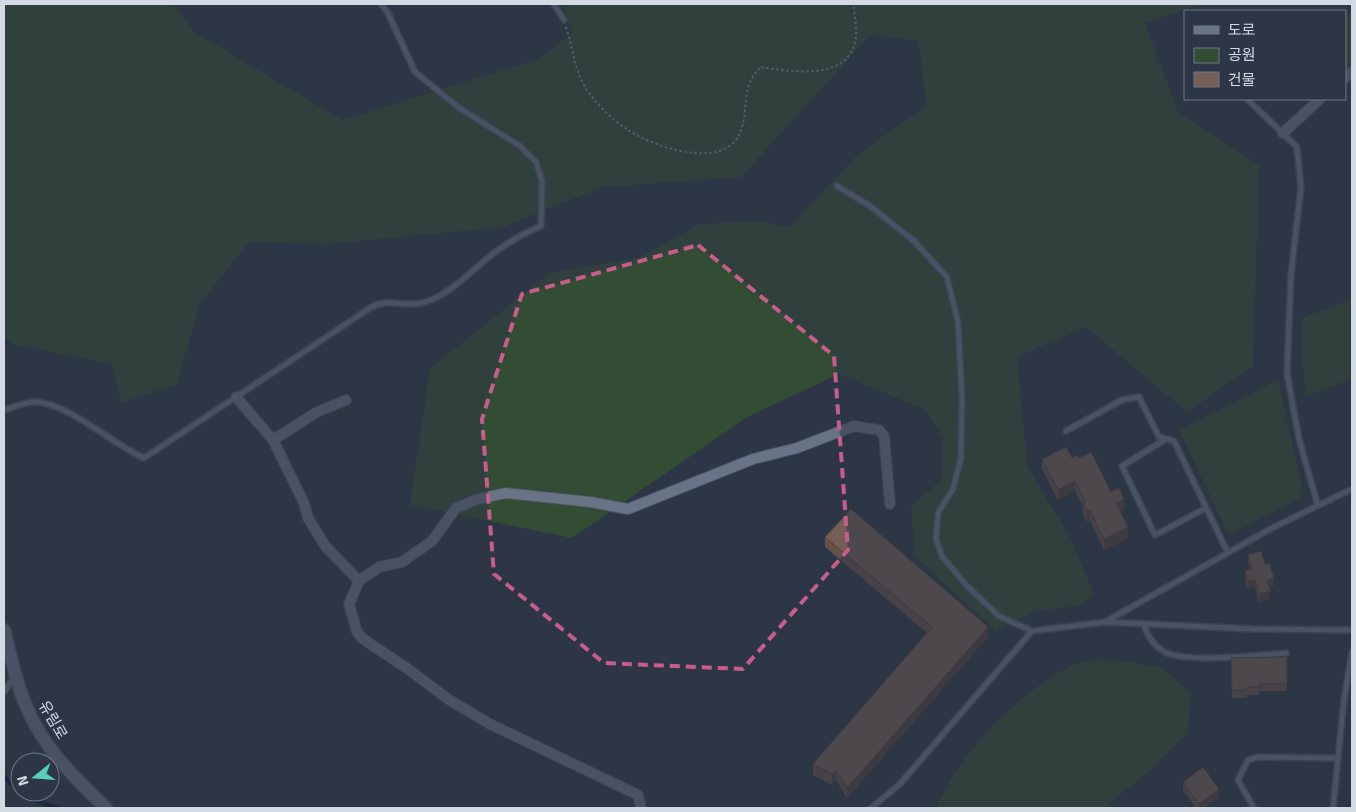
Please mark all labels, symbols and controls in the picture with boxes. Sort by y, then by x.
legend [1184,10,1346,100]
text: 도로 [1228,21,1256,39]
text: 공원 [1228,46,1256,64]
text: 건물 [1228,71,1256,89]
street label: 유림로 [35,698,71,742]
north arrow [10,752,60,802]
text: N [13,774,33,788]

